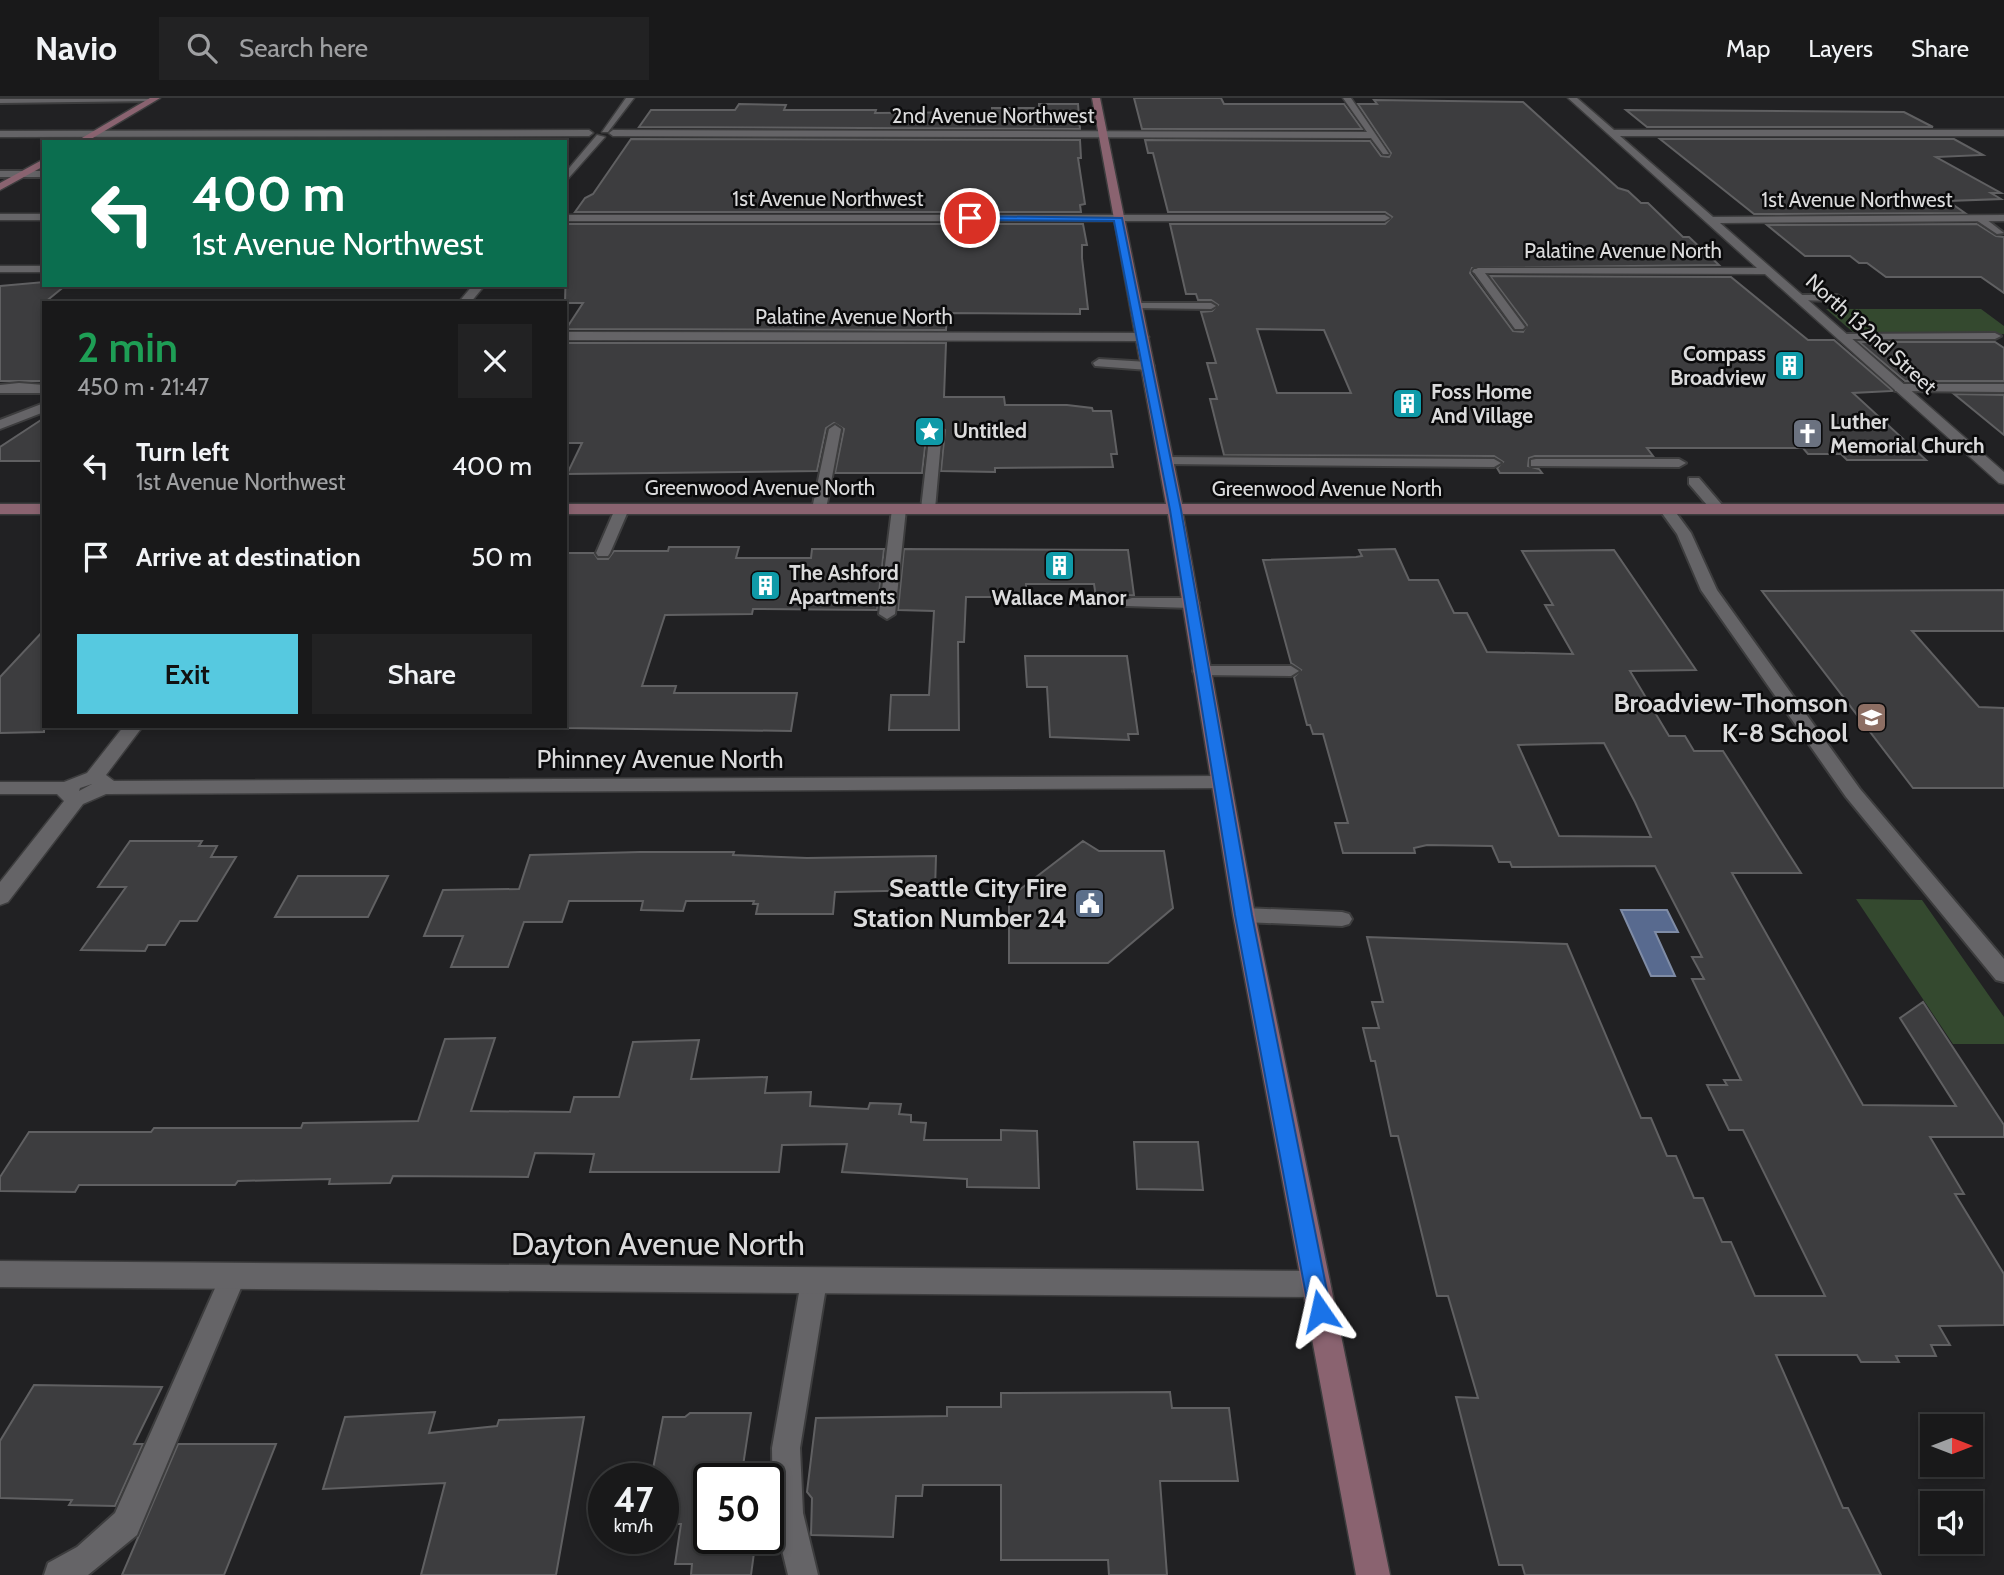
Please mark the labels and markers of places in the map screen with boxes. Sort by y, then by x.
pin [940,188,1000,248]
place label: Compass Broadview [1670,341,1767,390]
building icon: Compass Broadview [1772,349,1806,383]
place label: Foss Home And Village [1431,379,1533,428]
building icon: Foss Home And Village [1391,387,1425,421]
place label: Luther Memorial Church [1830,409,1985,458]
place icon: Untitled [913,414,947,448]
church icon: Luther Memorial Church [1790,417,1824,451]
place label: Untitled [953,418,1027,443]
building icon: Wallace Manor [1042,549,1076,583]
place label: The Ashford Apartments [789,560,899,609]
building icon: The Ashford Apartments [749,568,783,602]
place label: Wallace Manor [992,585,1126,610]
place label: Broadview-Thomson K-8 School [1613,687,1848,749]
school or university icon: Broadview-Thomson K-8 School [1854,701,1888,735]
place label: Seattle City Fire Station Number 24 [853,872,1067,934]
public building icon: Seattle City Fire Station Number 24 [1073,886,1107,920]

